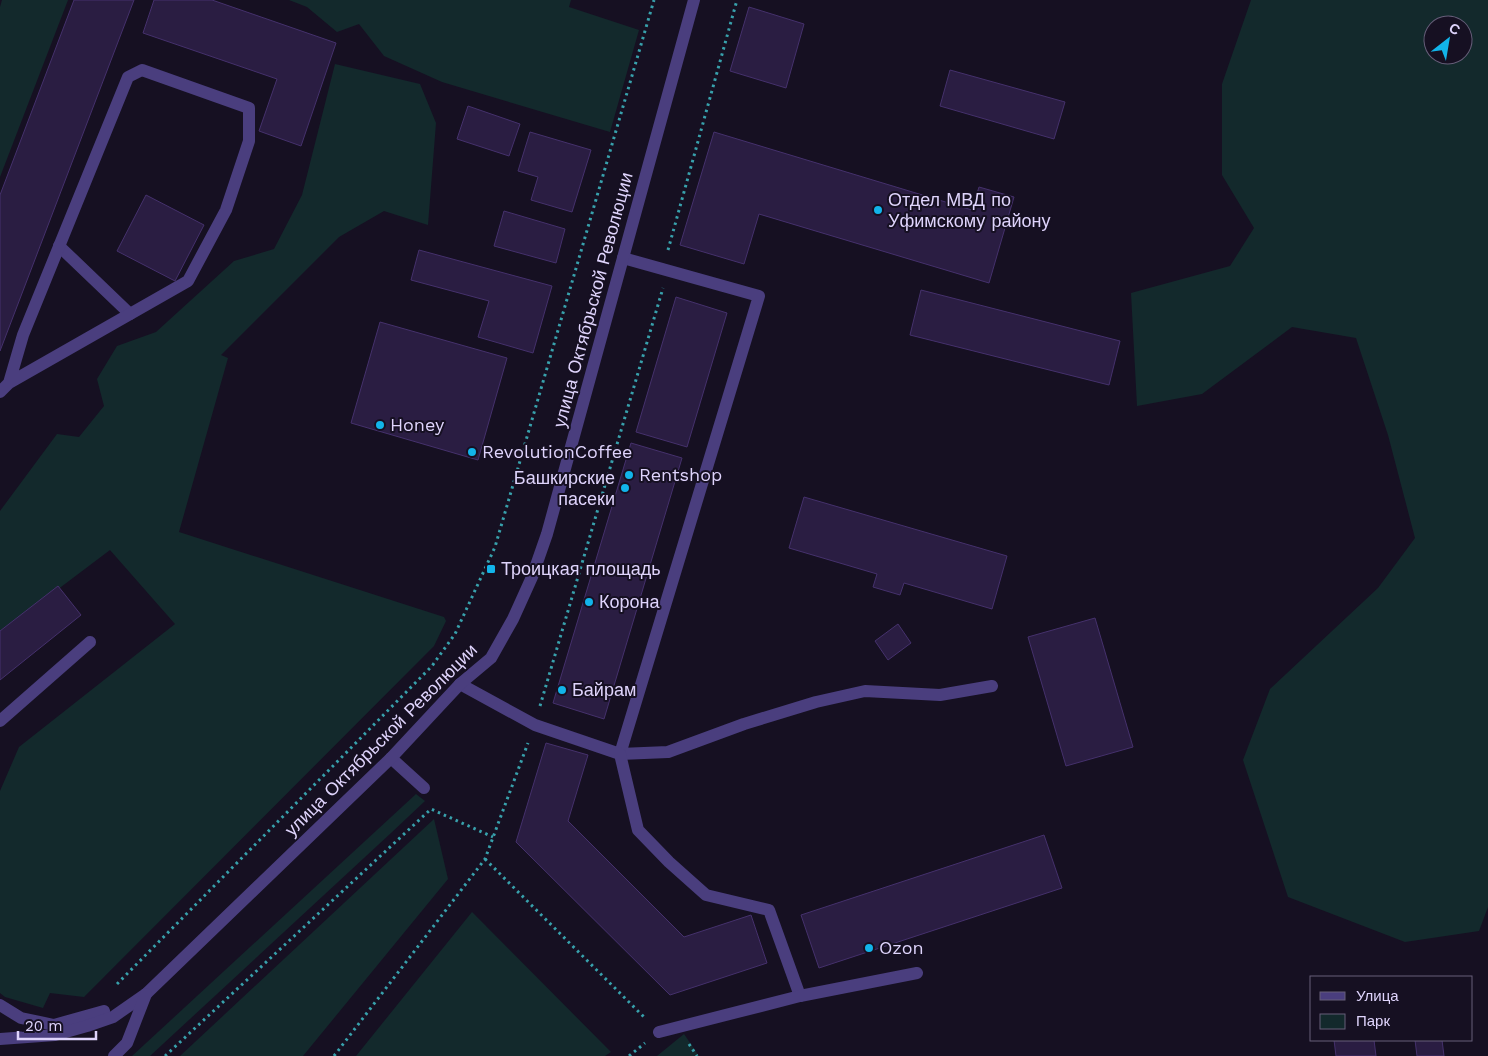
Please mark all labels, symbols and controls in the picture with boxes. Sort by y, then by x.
north arrow [1423,15,1473,65]
text: С [1446,19,1463,38]
street label: улица Октябрьской Революции [548,170,637,430]
place label: Отдел МВД по Уфимскому району [888,189,1051,231]
marker: Отдел МВД по Уфимскому району [872,204,884,216]
place label: Honey [390,414,445,435]
marker: Honey [374,419,386,431]
place label: RevolutionCoffee [482,441,632,462]
marker: RevolutionCoffee [466,446,478,458]
place label: Rentshop [639,464,722,485]
place label: Башкирские пасеки [514,467,615,509]
marker: Rentshop [623,469,635,481]
marker: Башкирские пасеки [619,482,631,494]
place label: Троицкая площадь [501,558,661,579]
marker: Троицкая площадь [485,563,497,575]
place label: Корона [599,591,660,612]
marker: Корона [583,596,595,608]
street label: улица Октябрьской Революции [280,639,481,840]
place label: Байрам [572,679,636,700]
marker: Байрам [556,684,568,696]
place label: Ozon [879,937,924,958]
marker: Ozon [863,942,875,954]
legend [1310,976,1473,1041]
text: Улица [1356,987,1399,1005]
scale bar [18,1008,95,1040]
text: Парк [1356,1012,1390,1030]
text: 20 m [25,1017,63,1035]

